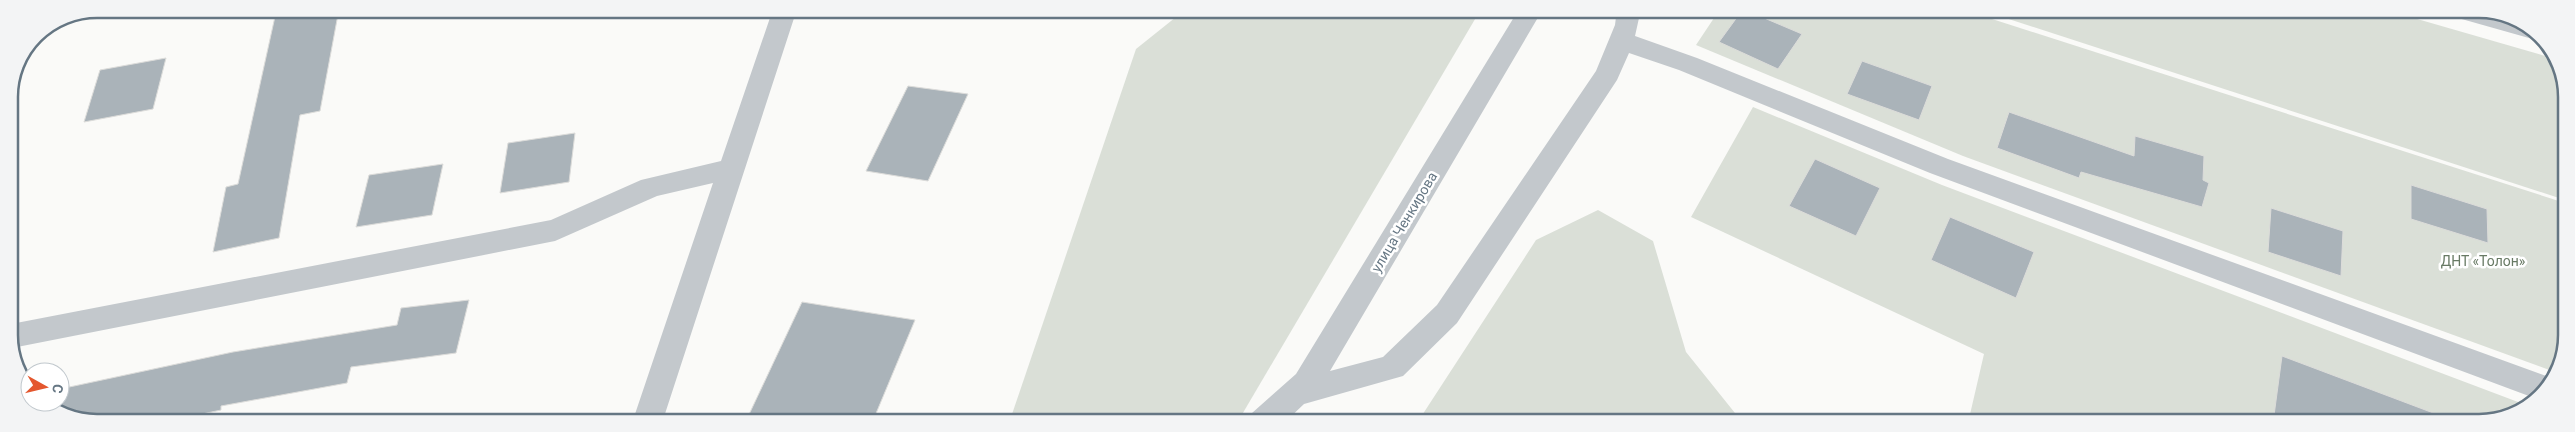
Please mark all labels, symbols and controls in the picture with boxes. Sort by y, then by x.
street label: улица Ченкирова [1368,169,1440,275]
park label: ДНТ «Толон» [2441,253,2526,269]
north arrow [20,362,70,412]
text: С [49,383,66,394]

